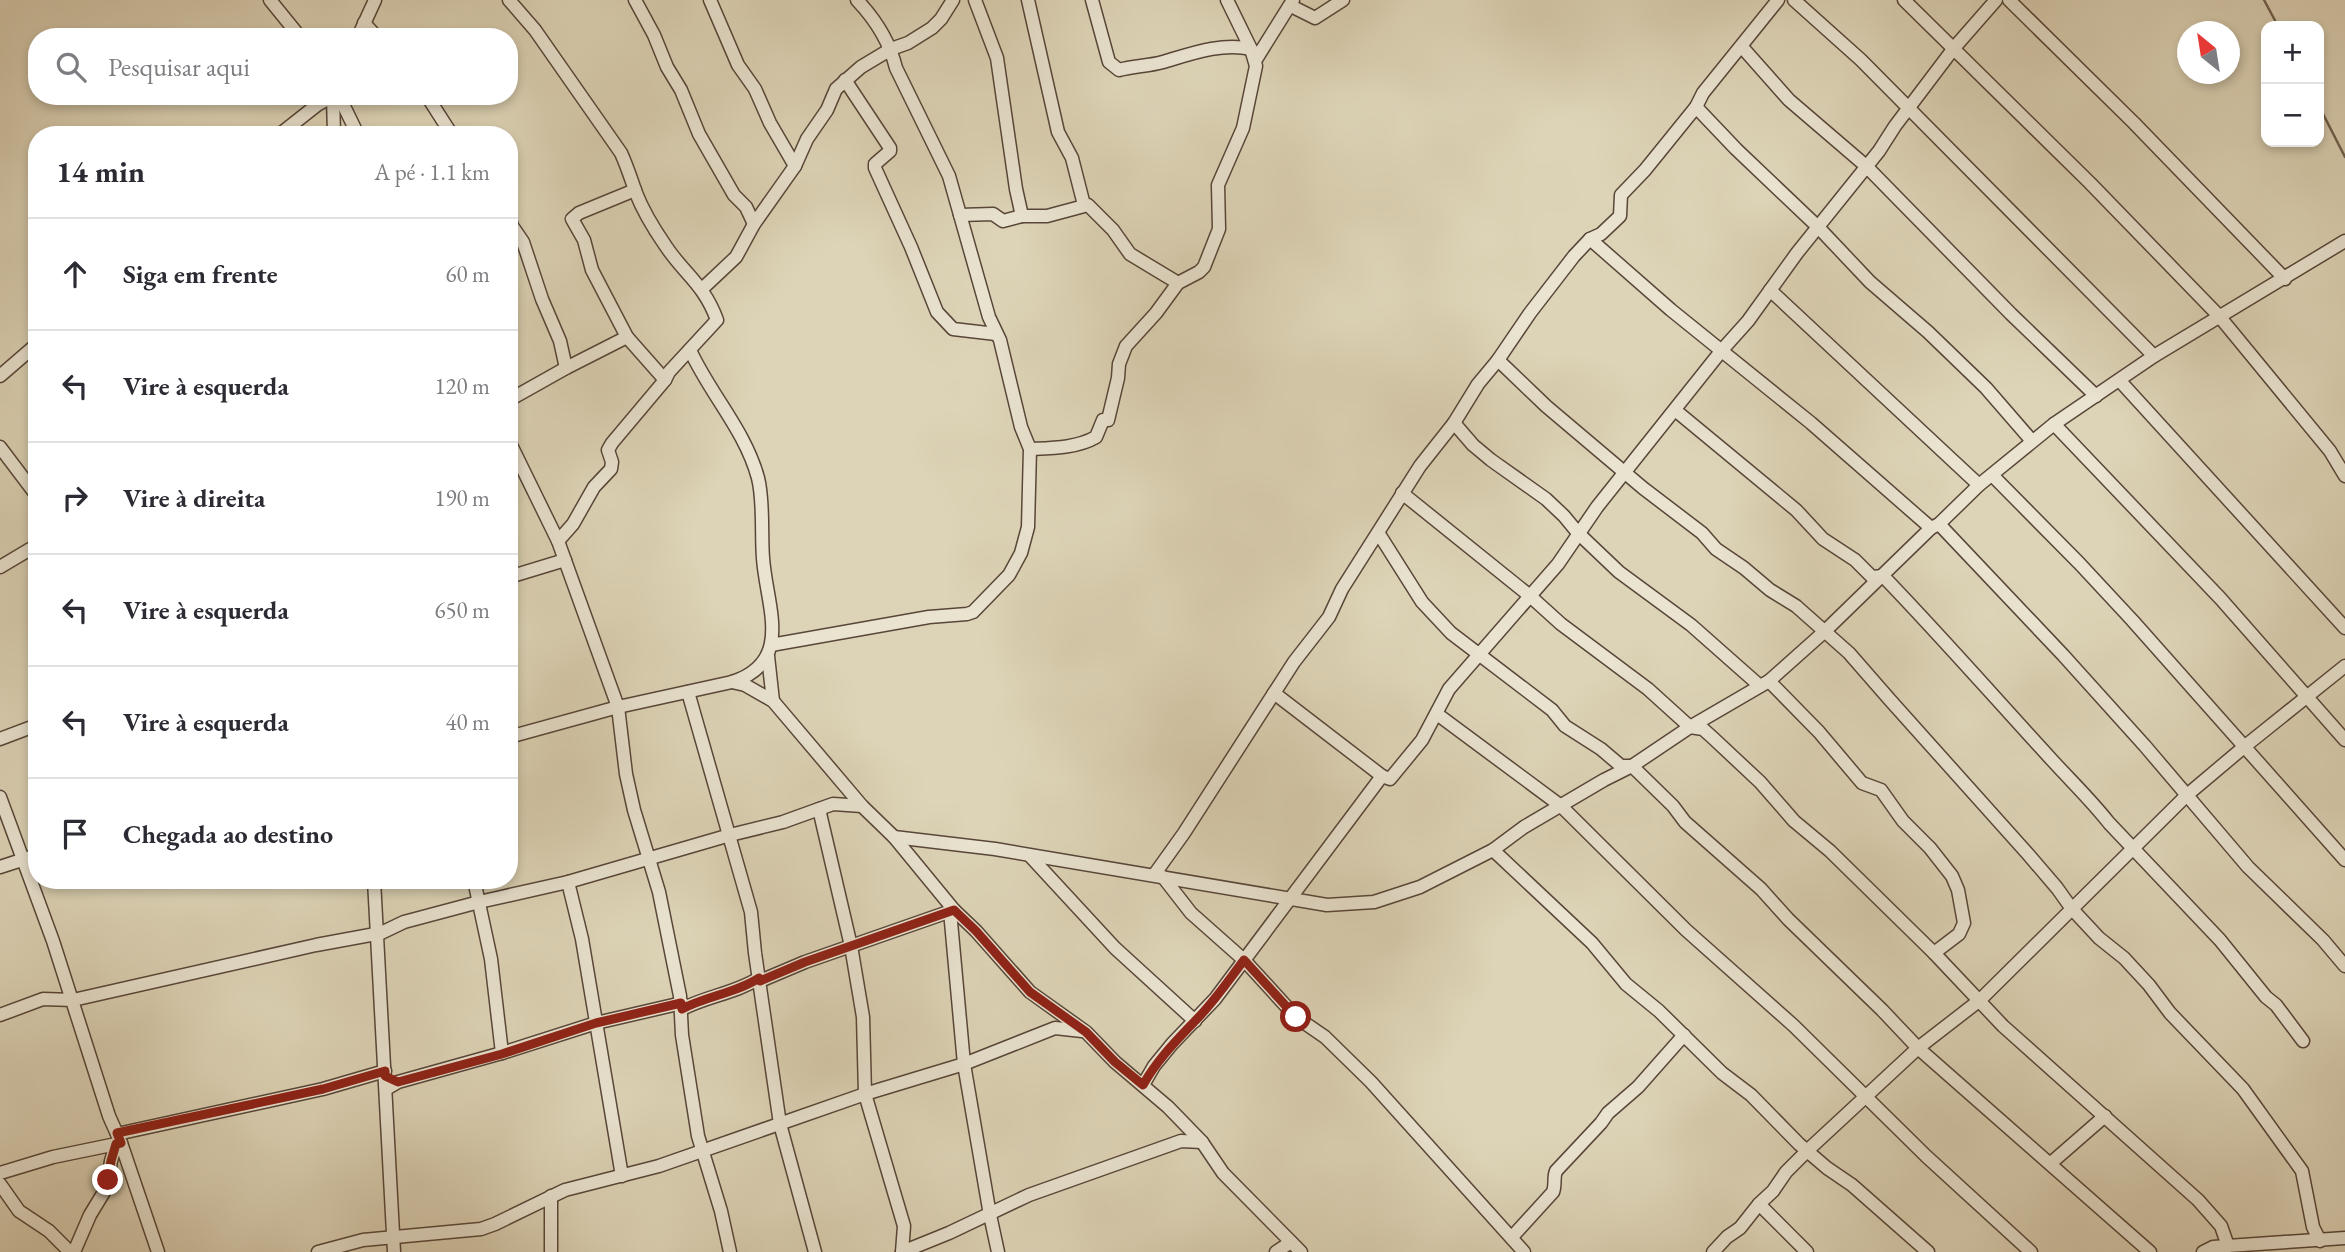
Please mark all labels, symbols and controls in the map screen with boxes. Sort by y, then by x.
north arrow [2177,21,2240,84]
map controls [2261,21,2324,147]
button: + [2261,21,2324,84]
search box [28,28,518,105]
icon: search [52,48,90,86]
text: Pesquisar aqui [108,50,250,84]
button: − [2261,84,2324,147]
text: 14 min [56,152,145,191]
text: A pé · 1.1 km [374,157,490,187]
icon: ahead [56,255,94,293]
text: Siga em frente [123,257,278,291]
text: 60 m [445,259,490,289]
icon: left [56,367,94,405]
text: Vire à esquerda [123,369,289,403]
text: 120 m [434,371,490,401]
icon: right [56,479,94,517]
text: Vire à direita [123,481,265,515]
text: 190 m [434,483,490,513]
icon: left [56,591,94,629]
text: Vire à esquerda [123,593,289,627]
text: 650 m [434,595,490,625]
icon: left [56,703,94,741]
text: Vire à esquerda [123,705,289,739]
text: 40 m [445,707,490,737]
icon: arrive [56,815,94,853]
text: Chegada ao destino [123,817,333,851]
route start [1280,1001,1311,1032]
route end [92,1164,123,1195]

